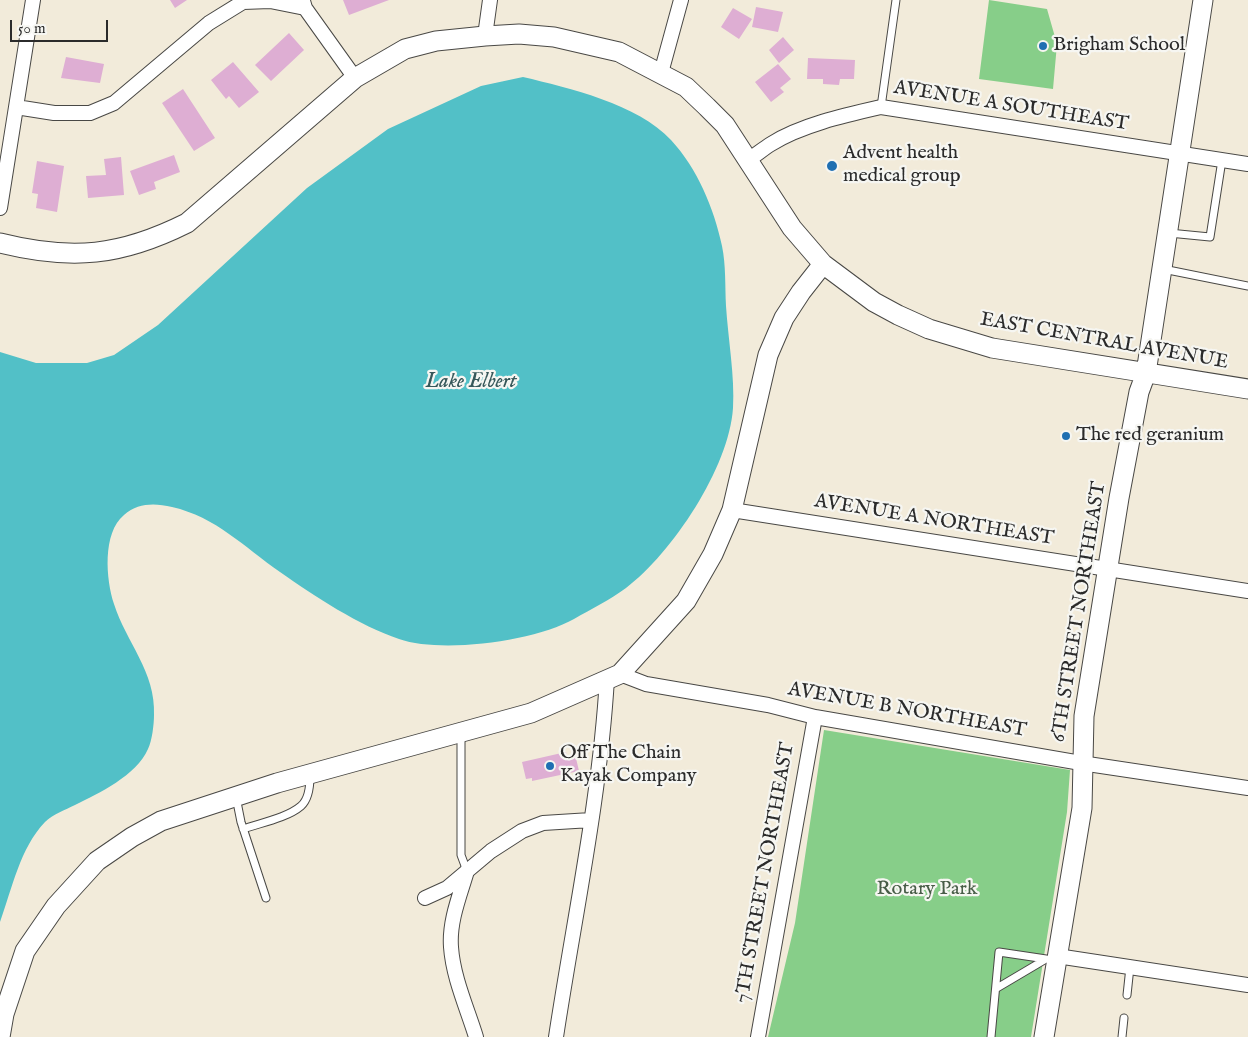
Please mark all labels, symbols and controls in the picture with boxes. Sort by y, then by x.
scale bar [12,10,110,42]
text: 50 m [18,19,46,38]
place label: Brigham School [1053,34,1185,58]
marker: Brigham School [1037,40,1049,52]
street label: AVENUE A SOUTHEAST [892,77,1130,137]
place label: Advent health medical group [843,142,961,189]
marker: Advent health medical group [825,159,839,173]
street label: EAST CENTRAL AVENUE [978,308,1230,376]
water label: Lake Elbert [425,370,517,396]
place label: The red geranium [1076,424,1224,448]
marker: The red geranium [1060,430,1072,442]
street label: 6TH STREET NORTHEAST [1048,480,1112,744]
street label: AVENUE A NORTHEAST [813,490,1055,552]
street label: AVENUE B NORTHEAST [786,678,1028,744]
street label: 7TH STREET NORTHEAST [731,741,801,1005]
place label: Off The Chain Kayak Company [560,742,697,789]
marker: Off The Chain Kayak Company [544,760,556,772]
park label: Rotary Park [876,878,978,902]

